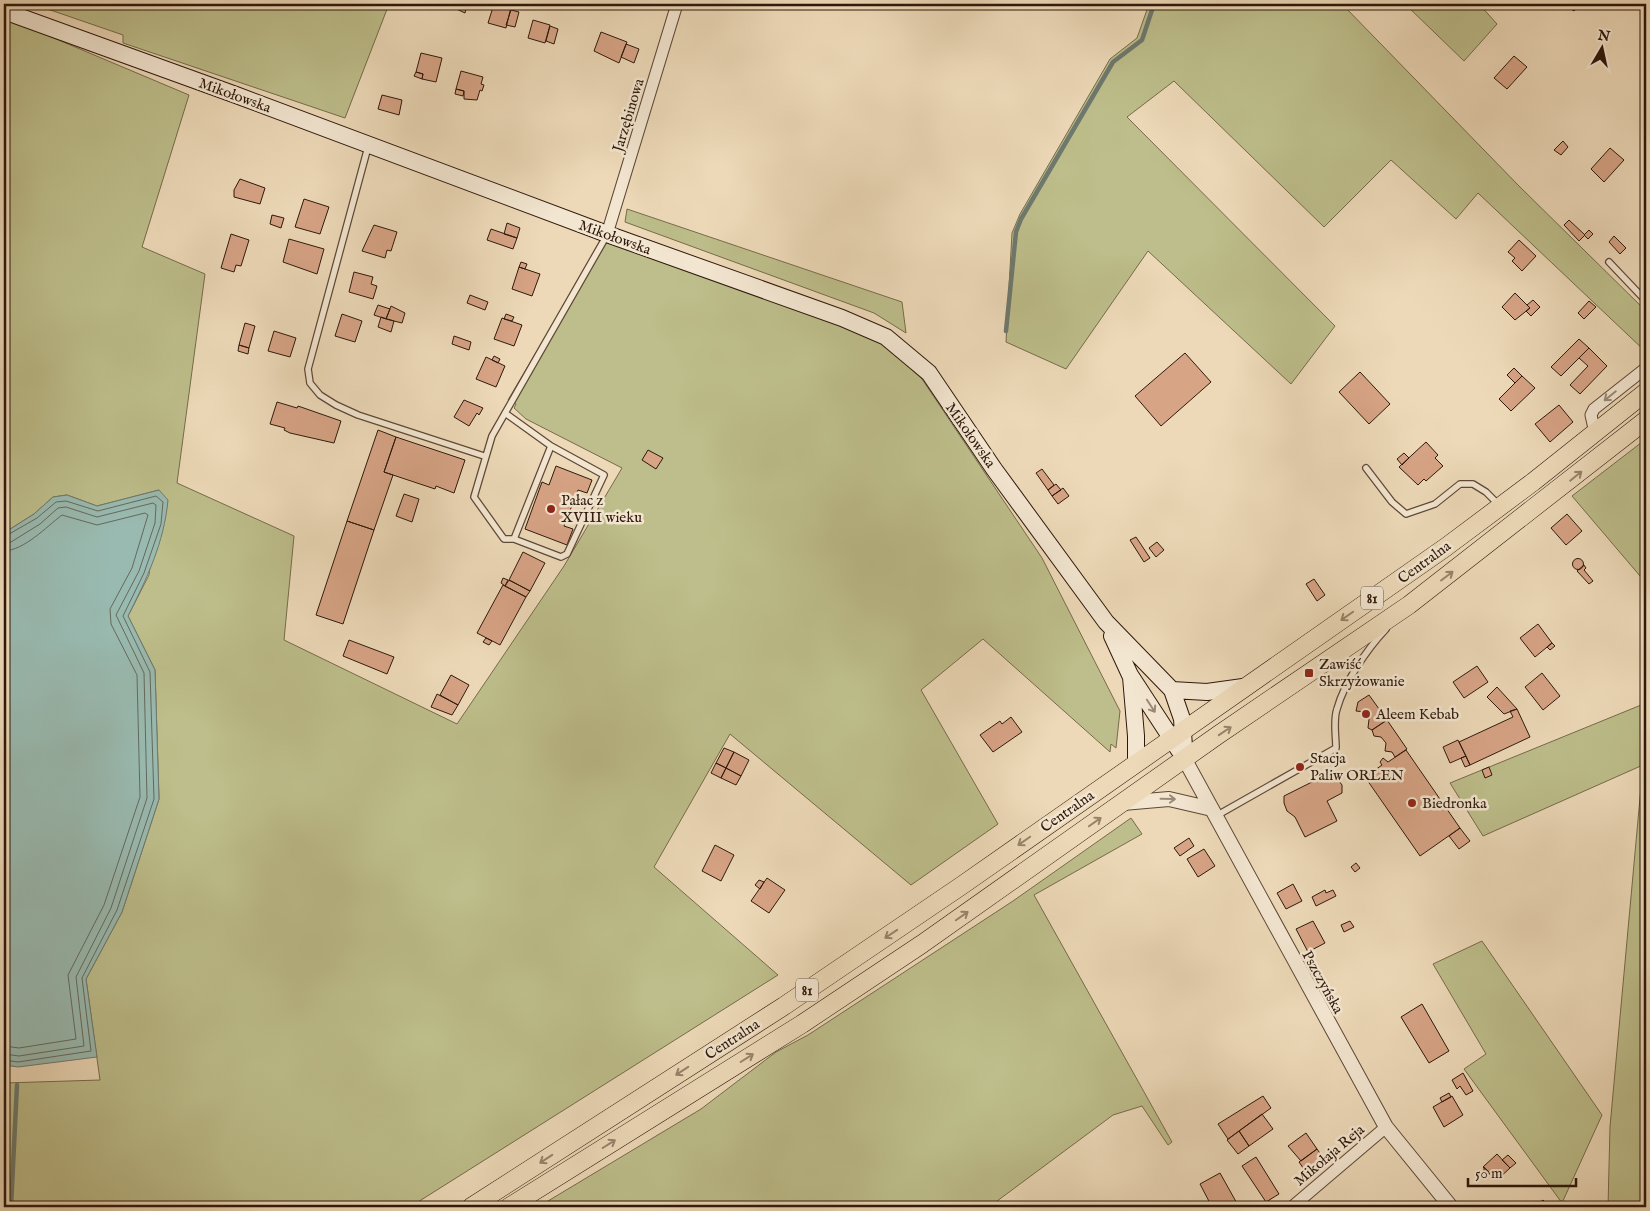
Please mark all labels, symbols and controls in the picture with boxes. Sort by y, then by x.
north arrow [1578,22,1628,72]
text: N [1595,26,1611,46]
street label: Mikołowska [196,74,274,118]
street label: Jarzębinowa [608,76,649,156]
street label: Mikołowska [576,216,654,260]
one-way arrow [1604,390,1617,401]
street label: Mikołowska [941,399,1000,472]
one-way arrow [1569,471,1582,482]
place label: Pałac z XVIII wieku [561,491,642,527]
marker: Pałac z XVIII wieku [545,503,557,515]
street label: Centralna [1394,536,1455,588]
one-way arrow [1440,570,1453,581]
road number: 81 [1361,586,1383,610]
one-way arrow [1340,611,1354,621]
place label: Zawiść Skrzyżowanie [1319,655,1405,691]
marker: Zawiść Skrzyżowanie [1303,667,1315,679]
one-way arrow [1146,699,1156,713]
place label: Aleem Kebab [1375,705,1459,724]
marker: Aleem Kebab [1360,708,1372,720]
one-way arrow [1217,726,1231,736]
place label: Stacja Paliw ORLEN [1310,749,1404,785]
marker: Stacja Paliw ORLEN [1294,761,1306,773]
street label: Centralna [1037,786,1098,837]
one-way arrow [1160,794,1176,804]
place label: Biedronka [1422,794,1487,813]
marker: Biedronka [1406,797,1418,809]
one-way arrow [1088,817,1102,827]
one-way arrow [1017,836,1031,846]
one-way arrow [955,911,969,921]
one-way arrow [884,929,898,939]
street label: Pszczyńska [1297,947,1348,1018]
road number: 81 [796,978,818,1002]
street label: Centralna [701,1014,764,1064]
one-way arrow [740,1052,754,1062]
one-way arrow [676,1067,690,1077]
street label: Mikołaja Reja [1290,1120,1369,1190]
one-way arrow [602,1138,616,1148]
one-way arrow [539,1154,553,1164]
scale bar [1468,1156,1575,1188]
text: 50 m [1475,1164,1503,1183]

